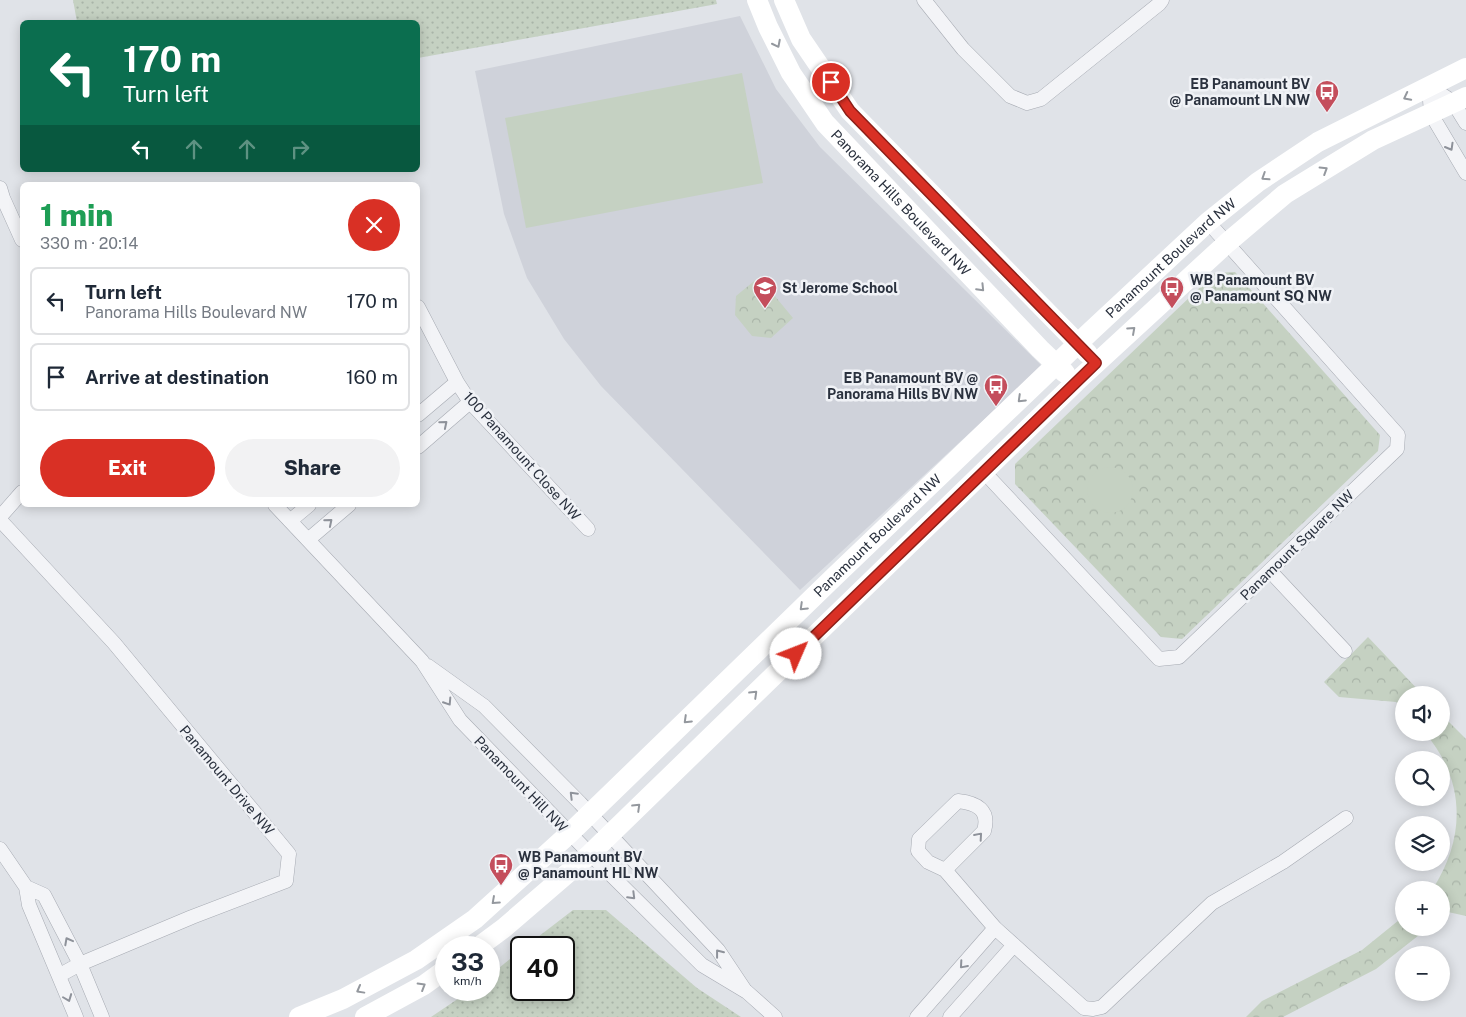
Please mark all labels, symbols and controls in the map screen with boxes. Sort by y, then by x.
text: 170 m [123,39,221,80]
one-way arrow [771,39,781,48]
icon: left [40,40,105,105]
pin [810,61,852,103]
icon: arrive [817,68,845,96]
place label: EB Panamount BV @ Panamount LN NW [1170,76,1310,108]
bus stop icon: EB Panamount BV @ Panamount LN NW [1314,79,1340,113]
text: Turn left [123,81,209,107]
one-way arrow [1403,91,1412,101]
street label: Panorama Hills Boulevard NW [828,127,974,279]
icon: left [127,135,155,163]
icon: ahead [180,135,208,163]
icon: ahead [233,135,261,163]
icon: right [286,135,314,163]
one-way arrow [1443,141,1453,150]
one-way arrow [1318,167,1327,177]
one-way arrow [1261,170,1270,180]
street label: Panamount Boulevard NW [1102,194,1240,321]
text: 1 min [40,197,113,233]
button: close [348,199,400,251]
text: 330 m · 20:14 [40,234,138,253]
place label: WB Panamount BV @ Panamount SQ NW [1190,272,1332,304]
school or university icon: St Jerome School [752,275,778,309]
bus stop icon: WB Panamount BV @ Panamount SQ NW [1159,275,1185,309]
place label: St Jerome School [782,280,898,296]
text: Turn left [85,281,162,303]
one-way arrow [975,283,984,292]
icon: left [42,287,70,315]
text: 170 m [347,290,398,312]
text: Panorama Hills Boulevard NW [85,303,307,322]
one-way arrow [1127,327,1136,336]
icon: arrive [42,363,70,391]
text: Arrive at destination [85,366,269,388]
text: 160 m [346,366,398,388]
place label: EB Panamount BV @ Panorama Hills BV NW [827,370,978,402]
bus stop icon: EB Panamount BV @ Panorama Hills BV NW [983,373,1009,407]
street label: 100 Panamount Close NW [460,389,584,524]
one-way arrow [1018,393,1027,402]
one-way arrow [438,421,447,430]
button: Exit [40,439,215,497]
button: Share [225,439,400,497]
street label: Panamount Boulevard NW [810,470,945,600]
street label: Panamount Square NW [1237,486,1357,603]
one-way arrow [323,520,332,528]
one-way arrow [800,601,809,610]
position arrow [769,627,821,679]
map controls [1395,686,1450,1001]
button: sound [1395,686,1450,741]
one-way arrow [748,691,757,700]
one-way arrow [442,696,451,706]
one-way arrow [683,714,692,723]
street label: Panamount Drive NW [177,722,278,838]
street label: Panamount Hill NW [471,733,571,836]
button: search [1395,751,1450,806]
one-way arrow [569,792,578,801]
one-way arrow [631,804,640,813]
button: layers [1395,816,1450,871]
one-way arrow [973,832,982,841]
place label: WB Panamount BV @ Panamount HL NW [518,849,659,881]
bus stop icon: WB Panamount BV @ Panamount HL NW [488,852,514,886]
button: + [1395,881,1450,936]
one-way arrow [626,890,635,899]
one-way arrow [492,895,501,904]
speed limit sign: 40 [510,936,575,1001]
one-way arrow [64,937,74,946]
button: − [1395,946,1450,1001]
text: 33 [451,947,484,977]
one-way arrow [716,949,725,959]
one-way arrow [959,959,968,968]
text: km/h [453,974,482,988]
one-way arrow [416,982,425,992]
one-way arrow [356,984,365,994]
one-way arrow [62,993,73,1002]

